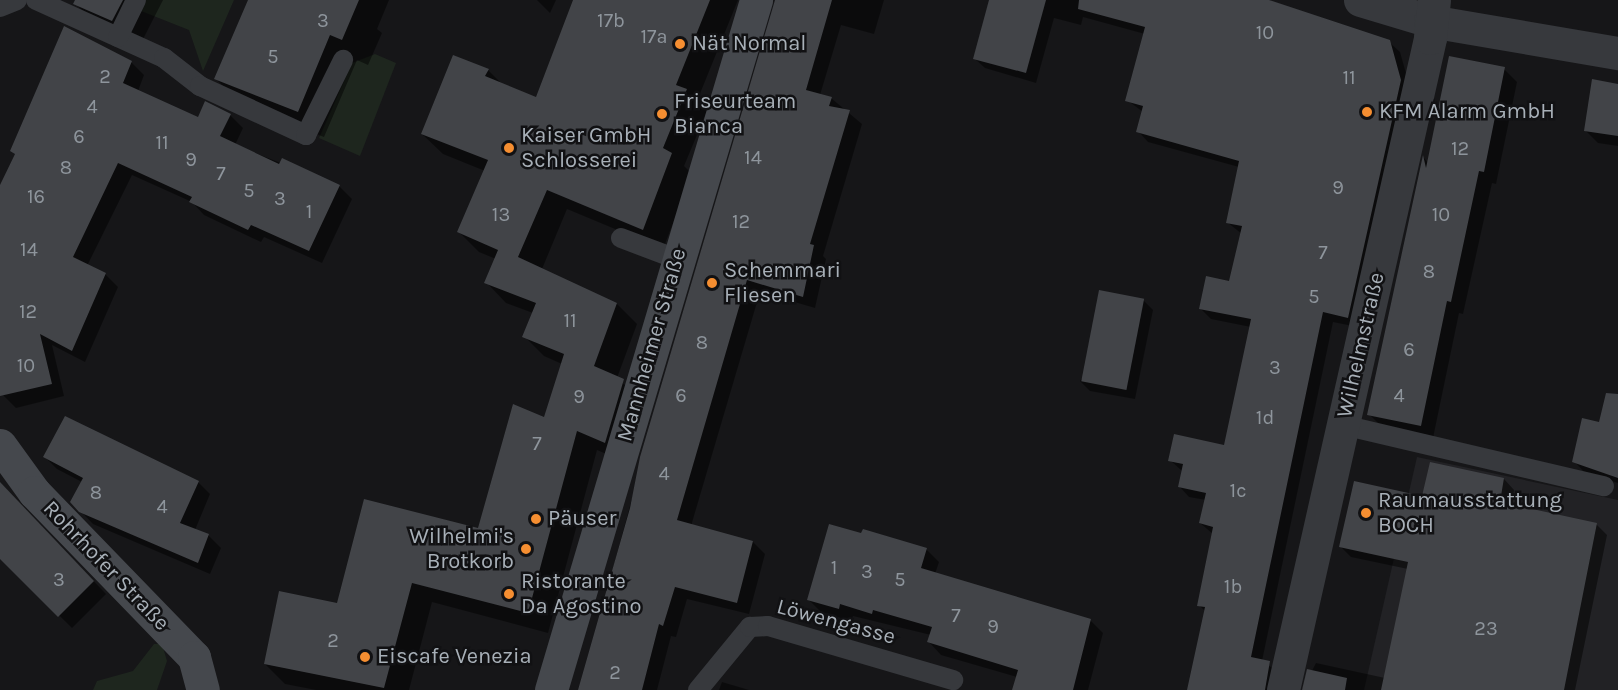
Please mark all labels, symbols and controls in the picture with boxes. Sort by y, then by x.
house number: 3 [317,8,329,32]
house number: 17b [597,8,625,32]
house number: 10 [1256,20,1274,44]
house number: 17a [640,24,668,48]
place label: Nät Normal [692,31,807,57]
marker: Nät Normal [673,37,687,51]
house number: 5 [267,44,279,68]
house number: 2 [99,64,111,88]
house number: 11 [1342,65,1356,89]
place label: Friseurteam Bianca [674,88,796,140]
house number: 4 [86,94,98,118]
place label: KFM Alarm GmbH [1379,99,1555,125]
marker: KFM Alarm GmbH [1360,105,1374,119]
marker: Friseurteam Bianca [655,107,669,121]
place label: Kaiser GmbH Schlosserei [521,122,652,174]
house number: 6 [73,124,85,148]
house number: 11 [155,130,169,154]
house number: 12 [1451,136,1469,160]
marker: Kaiser GmbH Schlosserei [502,141,516,155]
house number: 14 [744,145,762,169]
house number: 9 [185,147,197,171]
house number: 8 [60,155,72,179]
house number: 7 [216,161,226,185]
house number: 9 [1332,175,1344,199]
house number: 5 [243,178,255,202]
house number: 16 [27,184,45,208]
house number: 3 [274,186,286,210]
house number: 1 [306,199,312,223]
house number: 13 [492,202,510,226]
house number: 10 [1432,202,1450,226]
house number: 12 [732,209,750,233]
house number: 14 [20,237,38,261]
house number: 7 [1318,240,1328,264]
street label: Mannheimer Straße [612,245,692,445]
place label: Schemmari Fliesen [724,257,841,308]
house number: 8 [1423,259,1435,283]
street label: Wilhelmstraße [1331,270,1391,420]
marker: Schemmari Fliesen [705,276,719,290]
house number: 5 [1308,284,1320,308]
house number: 12 [19,299,37,323]
house number: 11 [563,308,577,332]
house number: 8 [696,330,708,354]
house number: 6 [1403,337,1415,361]
house number: 10 [17,353,35,377]
house number: 3 [1269,355,1281,379]
house number: 6 [675,383,687,407]
house number: 4 [1393,383,1405,407]
house number: 9 [573,384,585,408]
house number: 1d [1256,405,1274,429]
house number: 7 [532,431,542,455]
house number: 4 [658,461,670,485]
house number: 1c [1230,478,1246,502]
house number: 8 [90,480,102,504]
place label: Raumausstattung BOCH [1378,487,1562,538]
house number: 4 [156,494,168,518]
street label: Rohrhofer Straße [37,496,175,636]
place label: Päuser [548,506,616,532]
marker: Raumausstattung BOCH [1359,506,1373,520]
marker: Päuser [529,512,543,526]
place label: Wilhelmi's Brotkorb [409,523,514,574]
marker: Wilhelmi's Brotkorb [519,542,533,556]
house number: 1 [831,555,837,579]
house number: 3 [861,559,873,583]
house number: 3 [53,567,65,591]
house number: 5 [894,567,906,591]
place label: Ristorante Da Agostino [521,568,642,620]
house number: 1b [1224,574,1242,598]
marker: Ristorante Da Agostino [502,587,516,601]
street label: Löwengasse [774,593,898,651]
house number: 7 [951,603,961,627]
house number: 9 [987,614,999,638]
house number: 23 [1474,616,1498,640]
house number: 2 [327,628,339,652]
place label: Eiscafe Venezia [377,644,532,670]
marker: Eiscafe Venezia [358,650,372,664]
house number: 2 [609,660,621,684]

